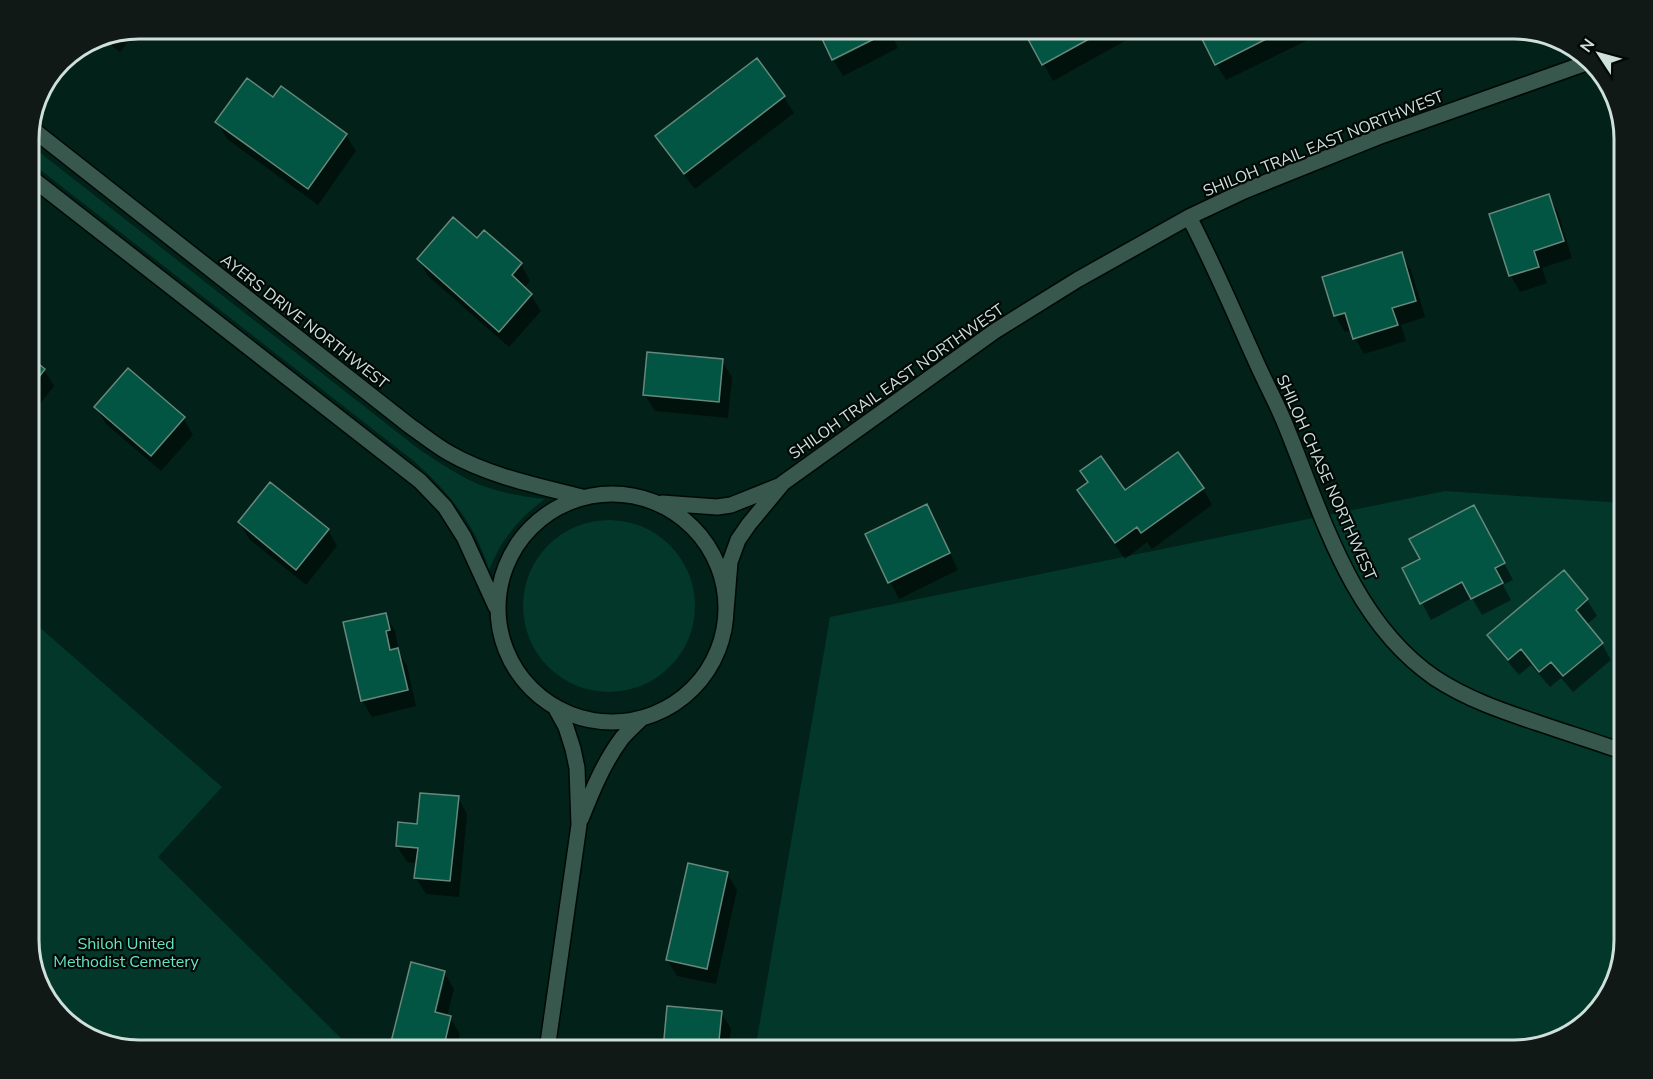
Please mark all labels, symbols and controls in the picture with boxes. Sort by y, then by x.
north arrow [1569,24,1629,84]
text: N [1575,34,1600,57]
street label: SHILOH TRAIL EAST NORTHWEST [1200,85,1447,202]
street label: AYERS DRIVE NORTHWEST [216,249,393,395]
street label: SHILOH TRAIL EAST NORTHWEST [785,299,1009,465]
street label: SHILOH CHASE NORTHWEST [1271,371,1382,584]
park label: Shiloh United Methodist Cemetery [53,933,200,973]

